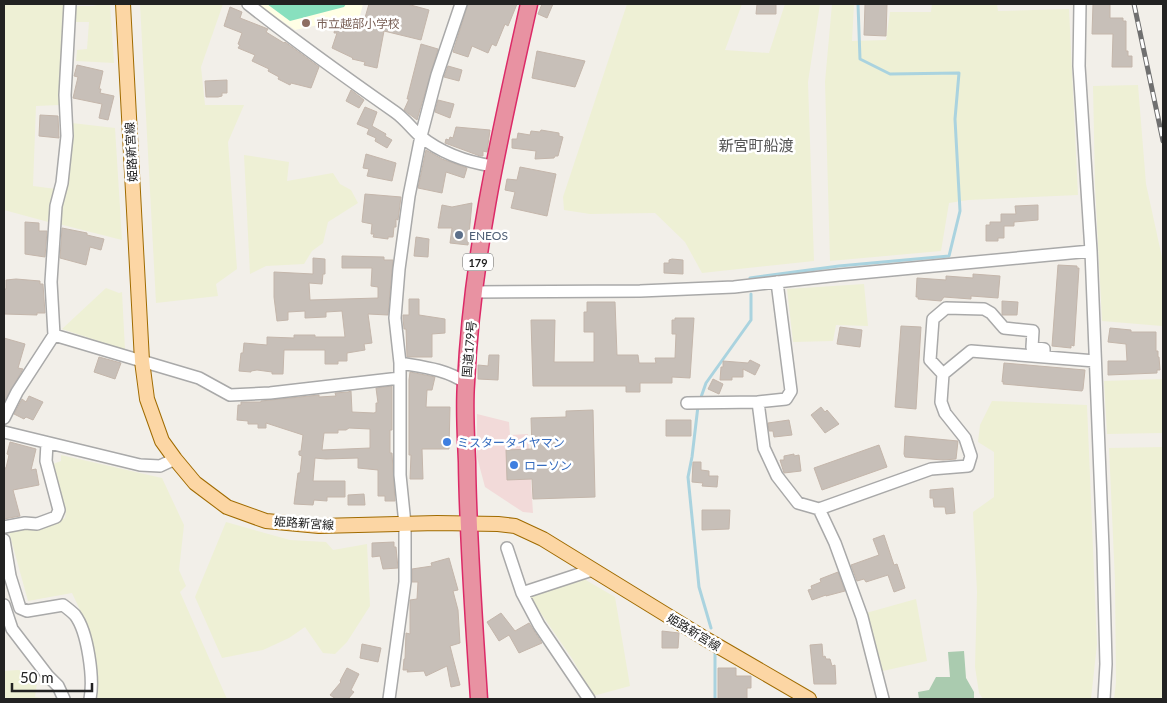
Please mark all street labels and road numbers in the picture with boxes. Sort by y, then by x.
street label: 姫路新宮線 [122,122,140,182]
road number: 179 [463,253,493,270]
street label: 国道179号 [459,320,479,378]
street label: 姫路新宮線 [274,513,334,533]
street label: 姫路新宮線 [664,610,724,654]

